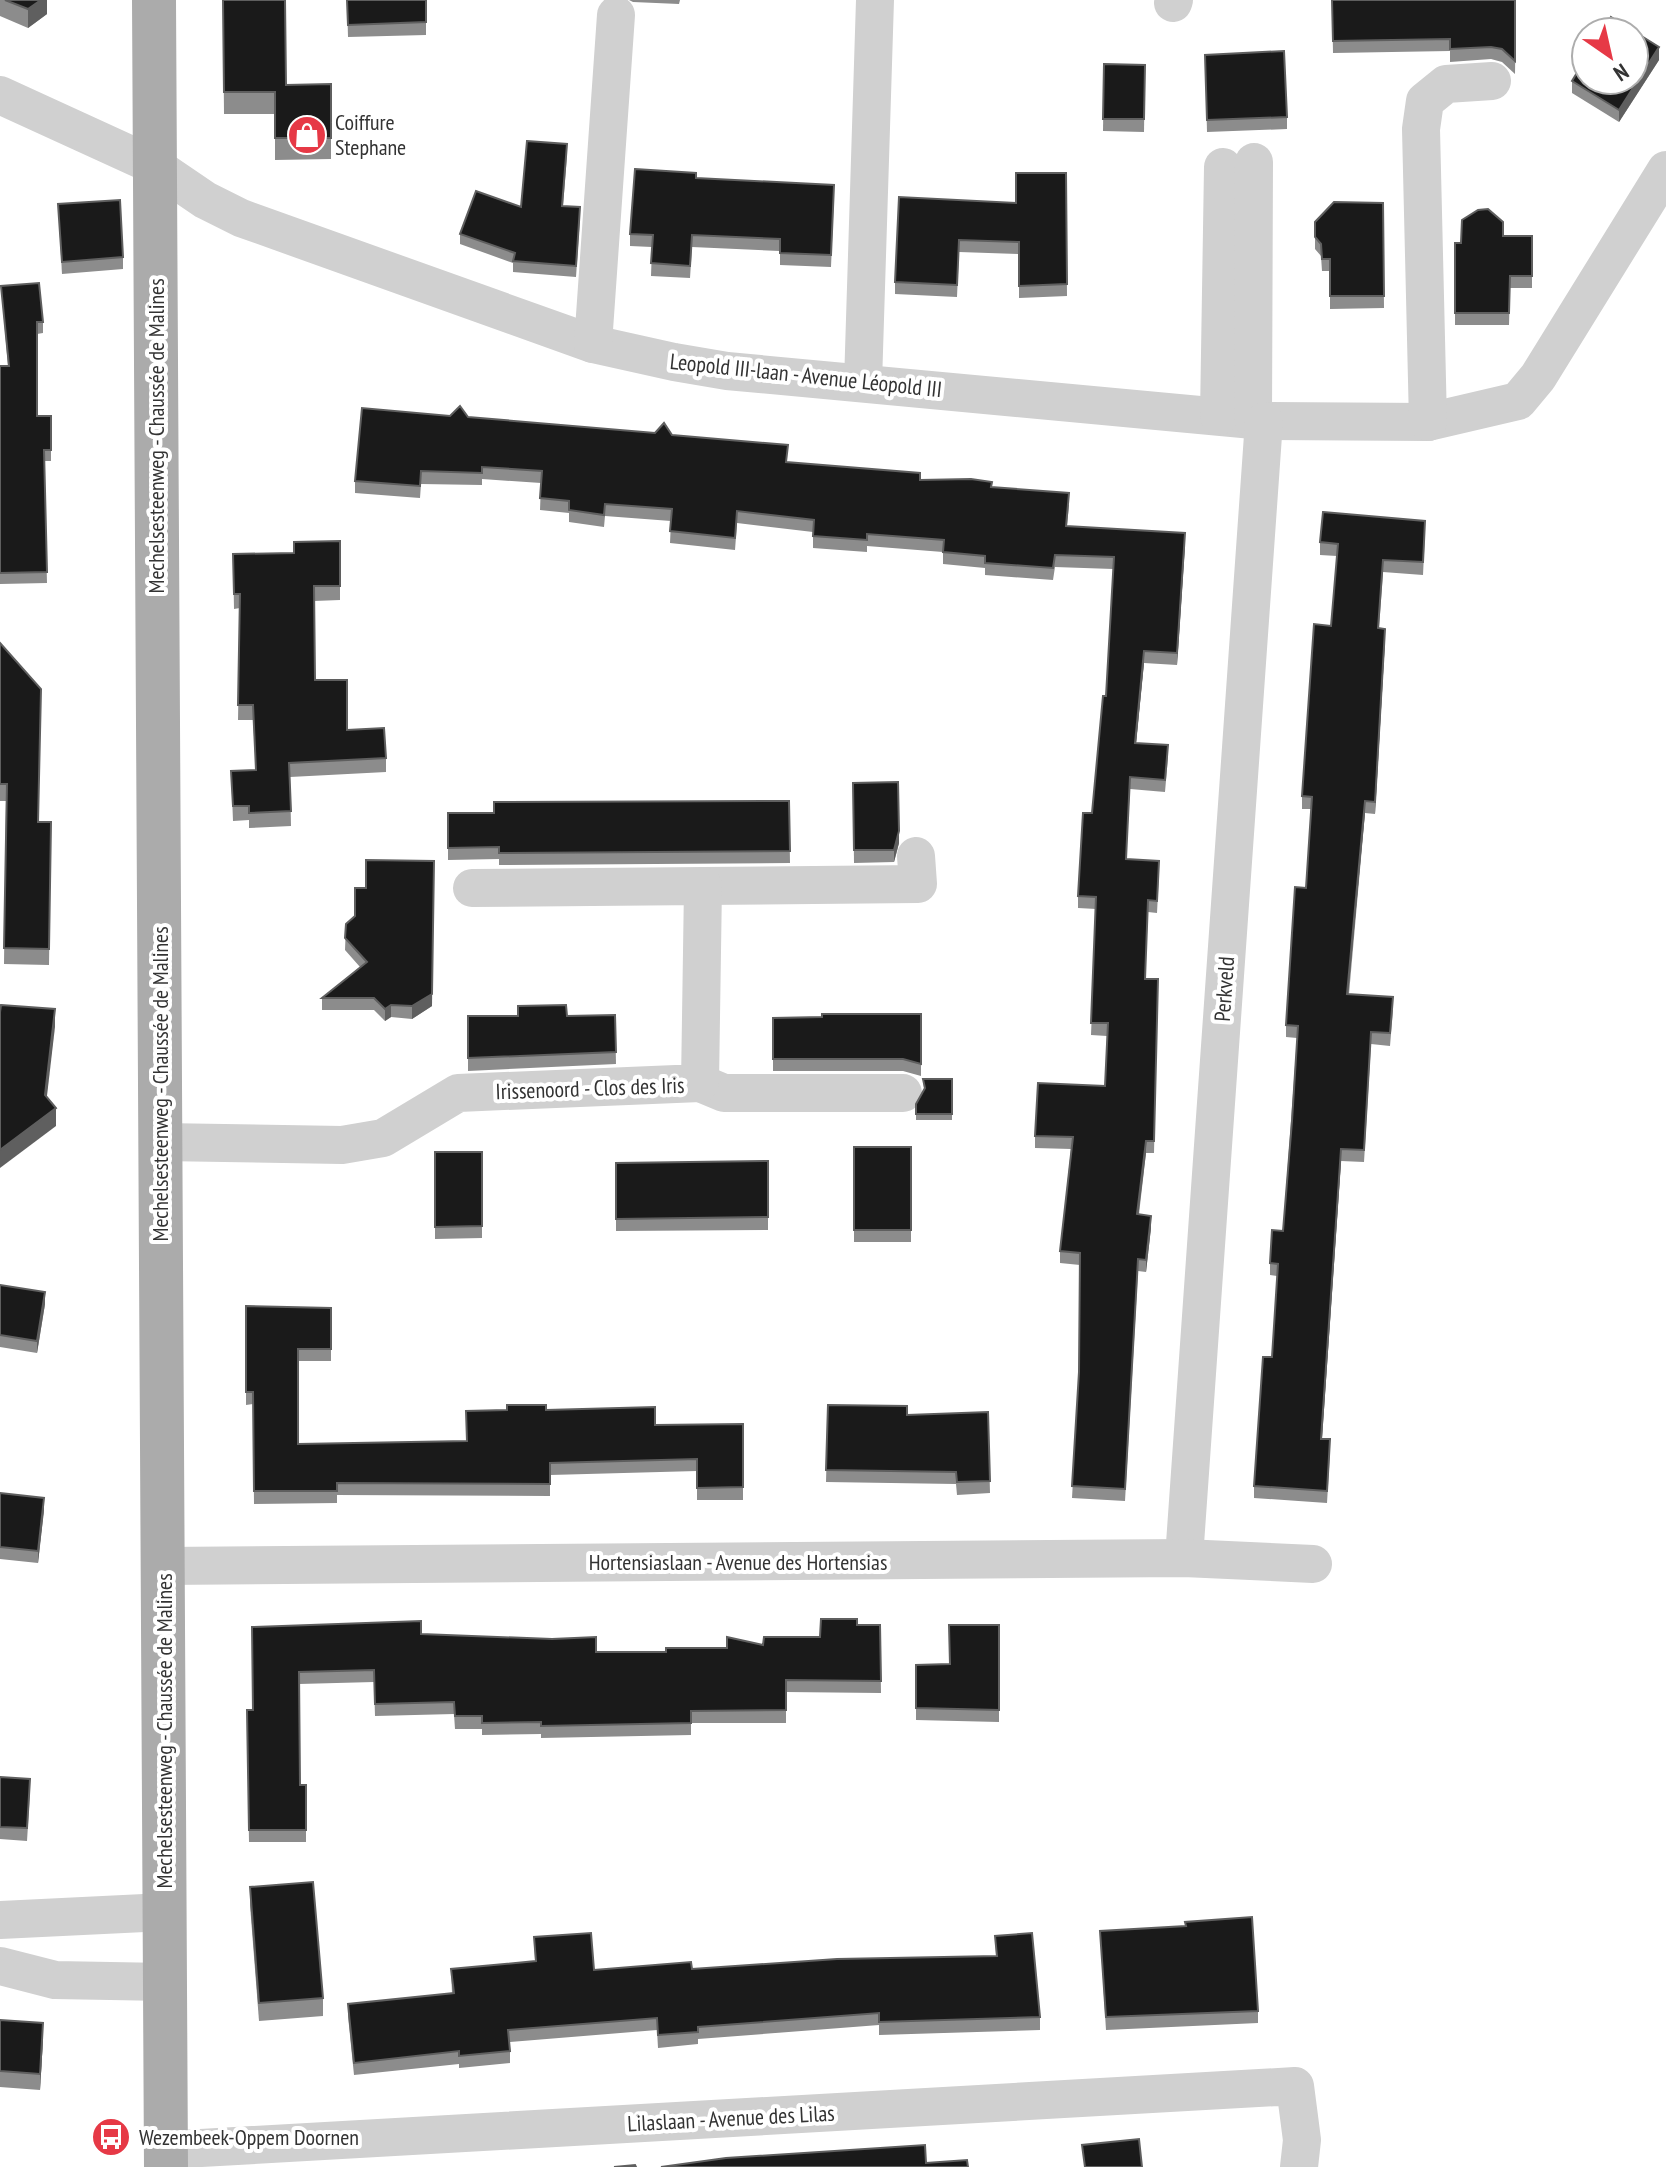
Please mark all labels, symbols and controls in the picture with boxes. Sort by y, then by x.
north arrow [1570,16,1650,96]
text: N [1608,58,1634,88]
place label: Coiffure Stephane [335,108,406,161]
shop icon: Coiffure Stephane [286,114,328,156]
street label: Mechelsesteenweg - Chaussée de Malines [142,278,170,594]
street label: Leopold III-laan - Avenue Léopold III [669,347,943,403]
street label: Mechelsesteenweg - Chaussée de Malines [146,926,174,1242]
street label: Perkveld [1208,955,1240,1023]
street label: Irissenoord - Clos des Iris [495,1071,685,1105]
street label: Hortensiaslaan - Avenue des Hortensias [589,1548,887,1576]
street label: Mechelsesteenweg - Chaussée de Malines [150,1573,178,1889]
street label: Lilaslaan - Avenue des Lilas [627,2099,835,2137]
bus stop icon: Wezembeek-Oppem Doornen [90,2116,132,2158]
place label: Wezembeek-Oppem Doornen [139,2123,359,2151]

